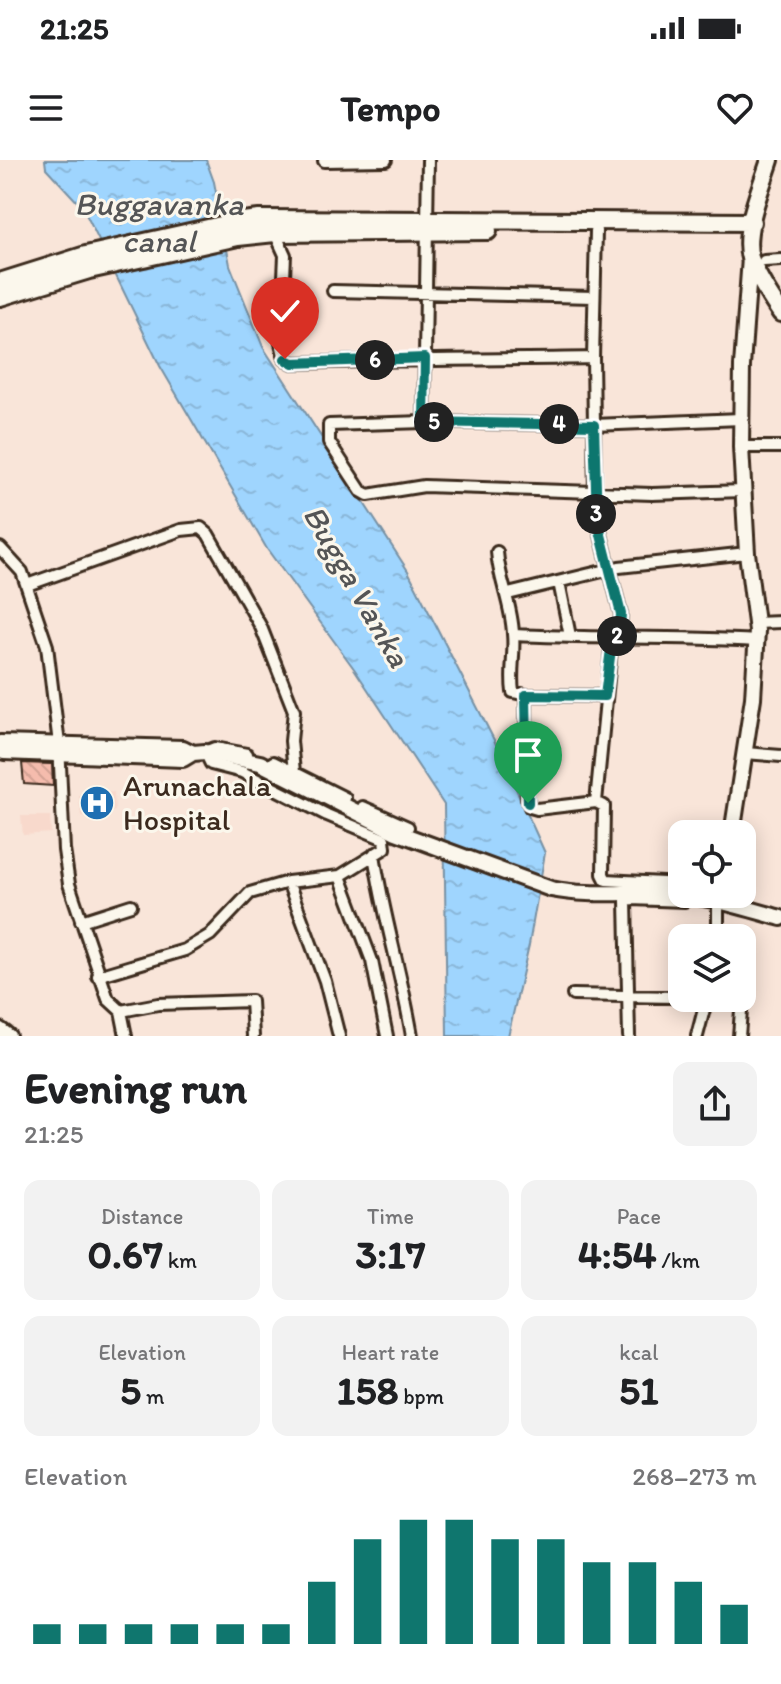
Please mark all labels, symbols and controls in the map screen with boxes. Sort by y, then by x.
text: 21:25 [40,10,109,47]
icon: menu [24,86,68,130]
icon: heart [713,86,757,130]
text: Tempo [340,87,441,130]
water label: Buggavanka canal [74,185,244,260]
pin [251,277,319,359]
icon: check [263,289,307,333]
pin: 6 [355,340,395,380]
text: 6 [369,346,381,373]
pin: 5 [414,402,454,442]
pin: 4 [539,404,579,444]
text: 5 [428,408,440,435]
text: 4 [552,410,566,437]
pin: 3 [576,494,616,534]
water label: Bugga Vanka [295,498,419,674]
text: 3 [590,500,602,527]
pin: 2 [597,616,637,656]
text: 2 [611,622,623,649]
pin [494,721,562,803]
icon: arrive [506,733,550,777]
place label: Arunachala Hospital [123,767,272,838]
hospital icon: Arunachala Hospital [78,784,116,822]
map controls [668,820,756,1012]
button: locate [668,820,756,908]
button: layers [668,924,756,1012]
text: Evening run [24,1061,247,1114]
button: share [673,1062,757,1146]
text: 21:25 [24,1118,83,1150]
text: Distance [101,1203,183,1230]
text: Time [367,1203,414,1230]
text: Pace [617,1203,661,1230]
text: 0.67 [87,1230,163,1278]
text: 3:17 [355,1230,425,1278]
text: 4:54 [578,1230,657,1278]
text: km [163,1247,197,1274]
text: /km [657,1247,700,1274]
text: Elevation [98,1339,186,1366]
text: Heart rate [342,1339,439,1366]
text: kcal [619,1339,658,1366]
text: 5 [120,1366,141,1414]
text: 158 [337,1366,398,1414]
text: 51 [619,1366,659,1414]
text: m [141,1383,164,1410]
text: bpm [398,1383,444,1410]
text: Elevation [24,1460,127,1492]
text: 268–273 m [632,1460,757,1492]

